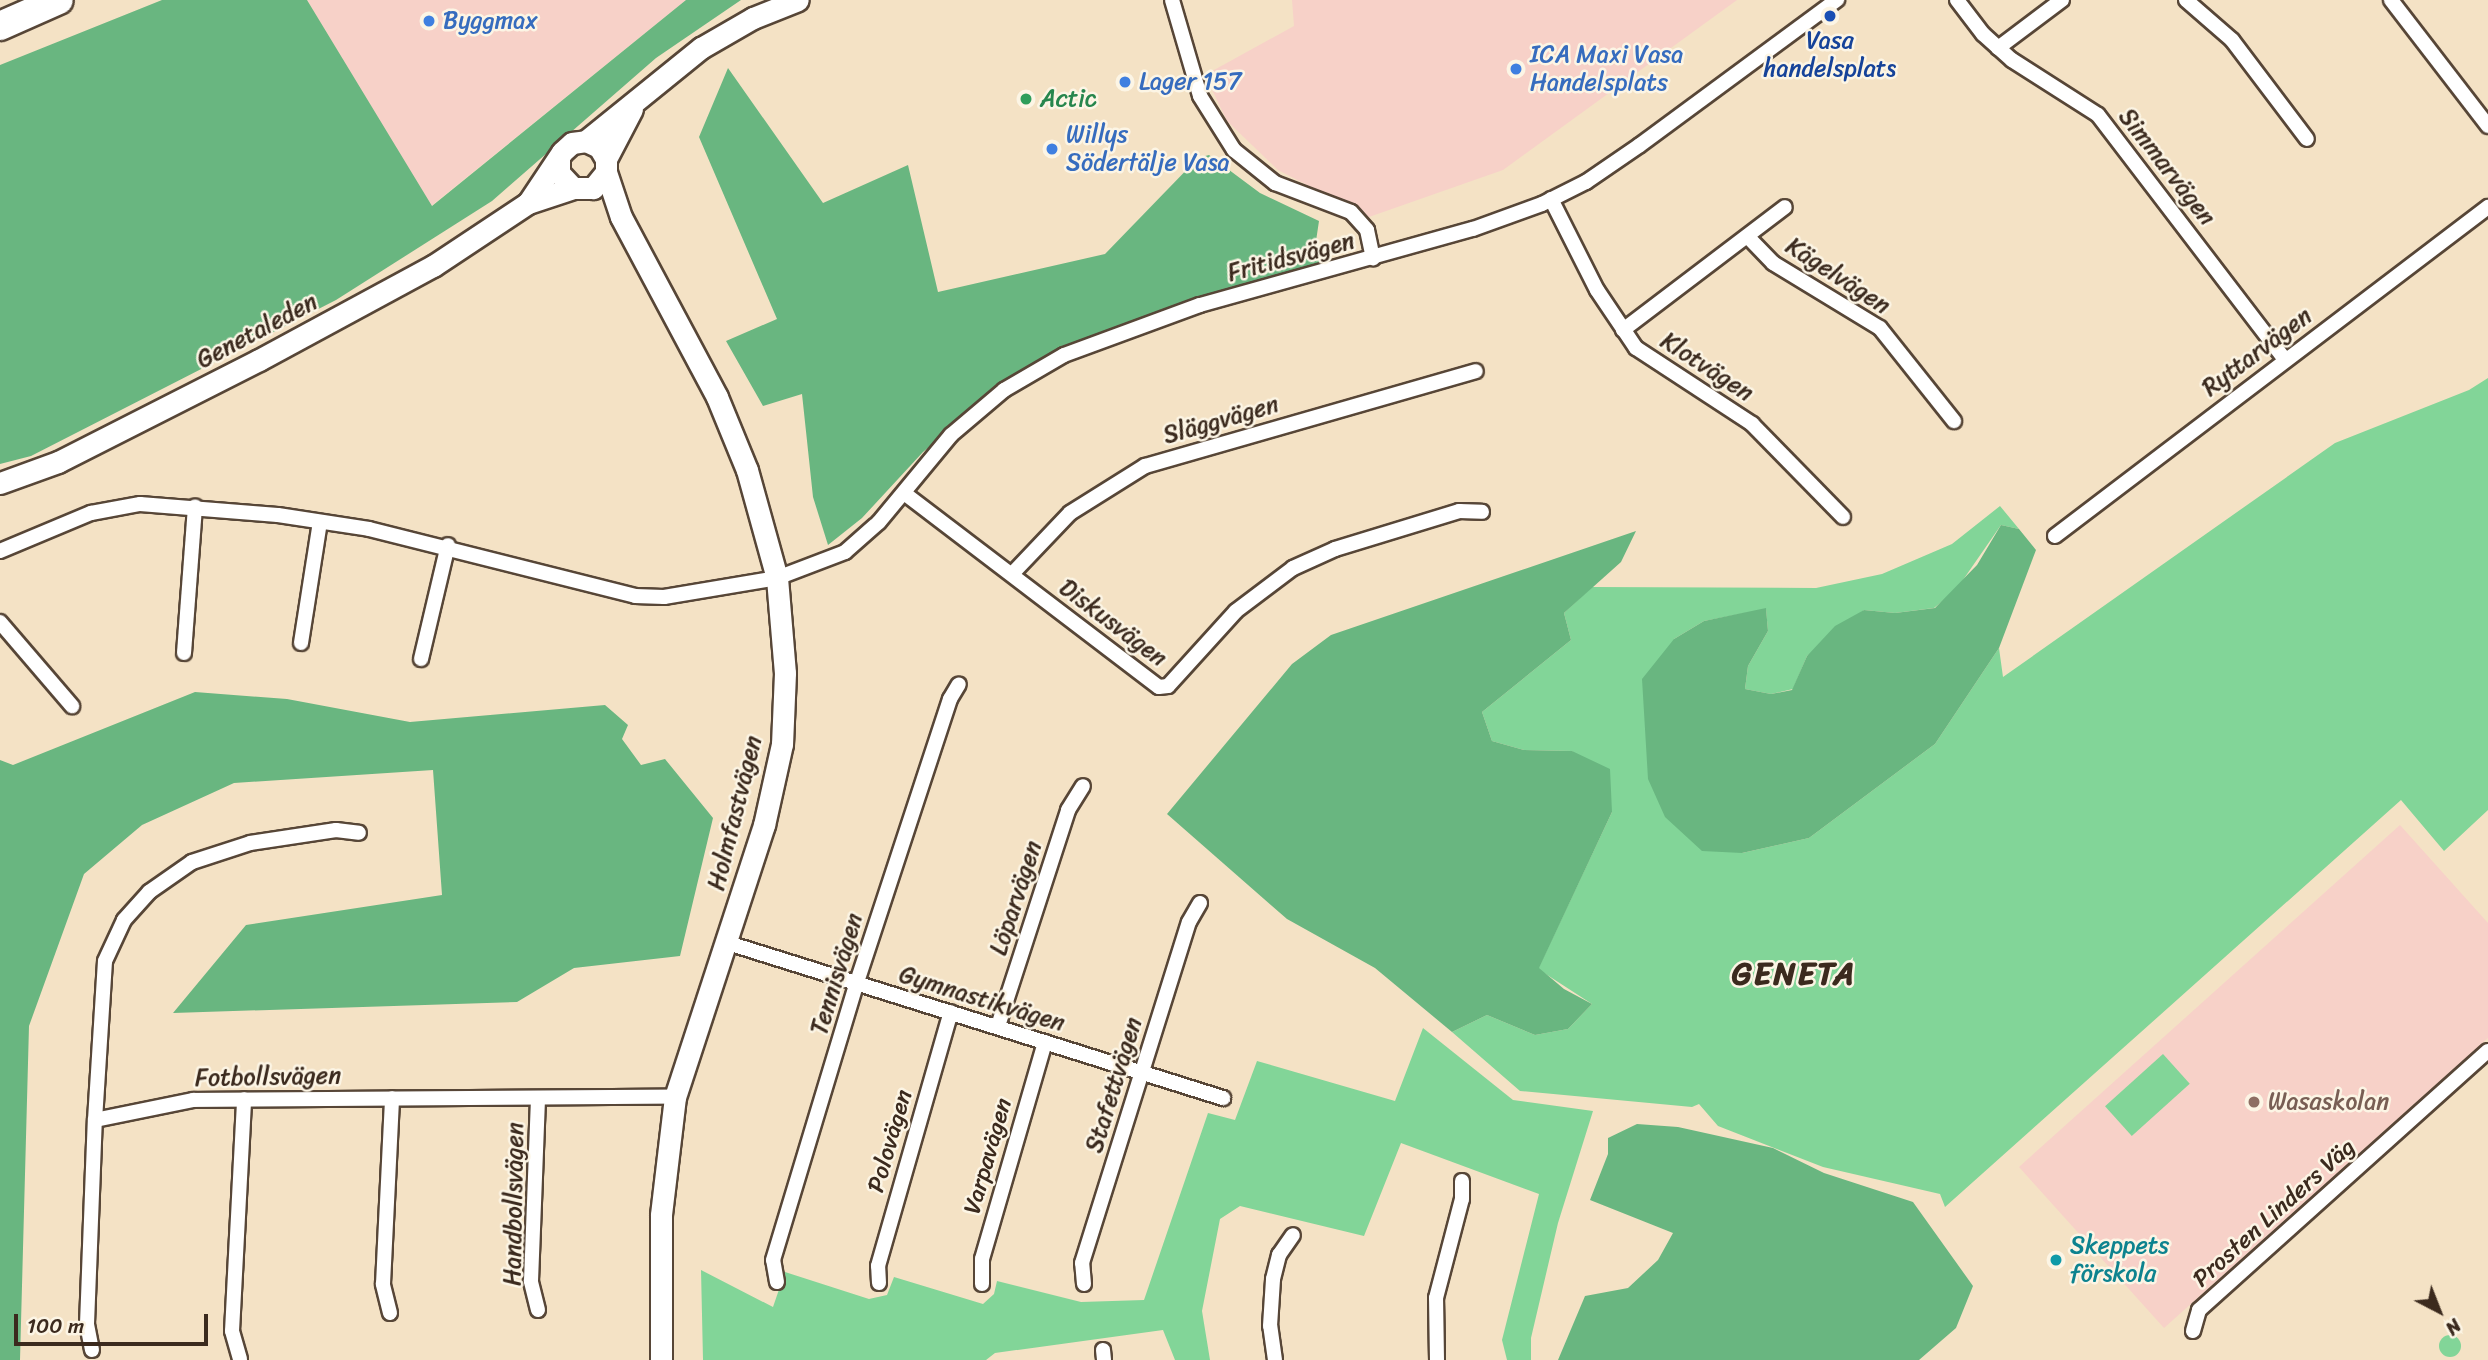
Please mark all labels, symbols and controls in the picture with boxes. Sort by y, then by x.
place label: Byggmax [443,7,538,35]
marker: Vasa handelsplats [1822,8,1838,24]
marker: Byggmax [421,13,437,29]
place label: Vasa handelsplats [1764,27,1896,83]
place label: ICA Maxi Vasa Handelsplats [1530,41,1681,97]
marker: ICA Maxi Vasa Handelsplats [1508,61,1524,77]
place label: Lager 157 [1139,68,1241,96]
marker: Lager 157 [1117,74,1133,90]
place label: Actic [1040,85,1097,113]
marker: Actic [1018,91,1034,107]
street label: Simmarvägen [2112,103,2222,231]
place label: Willys Södertälje Vasa [1066,121,1231,177]
marker: Willys Södertälje Vasa [1044,141,1060,157]
street label: Fritidsvägen [1224,226,1358,288]
street label: Kägelvägen [1780,232,1896,320]
street label: Genetaleden [192,287,322,375]
street label: Ryttarvägen [2197,302,2317,402]
street label: Klotvägen [1655,326,1759,408]
street label: Släggvägen [1160,390,1282,450]
street label: Diskusvägen [1053,573,1173,673]
street label: Holmfastvägen [702,733,768,893]
street label: Löparvägen [984,837,1048,959]
street label: Tennisvägen [805,910,869,1038]
district label: GENETA [1733,955,1855,993]
street label: Gymnastikvägen [896,960,1068,1038]
street label: Stafettvägen [1080,1014,1148,1156]
street label: Fotbollsvägen [195,1061,341,1093]
street label: Polovägen [862,1086,918,1196]
place label: Wasaskolan [2268,1088,2389,1116]
marker: Wasaskolan [2246,1094,2262,1110]
street label: Varpavägen [958,1095,1018,1217]
street label: Handbollsvägen [498,1122,530,1286]
street label: Prosten Linders Väg [2187,1133,2361,1293]
place label: Skeppets förskola [2070,1232,2169,1288]
marker: Skeppets förskola [2048,1252,2064,1268]
north arrow [2404,1276,2474,1346]
scale bar [18,1300,212,1344]
text: 100 m [27,1307,84,1345]
text: N [2437,1310,2469,1344]

